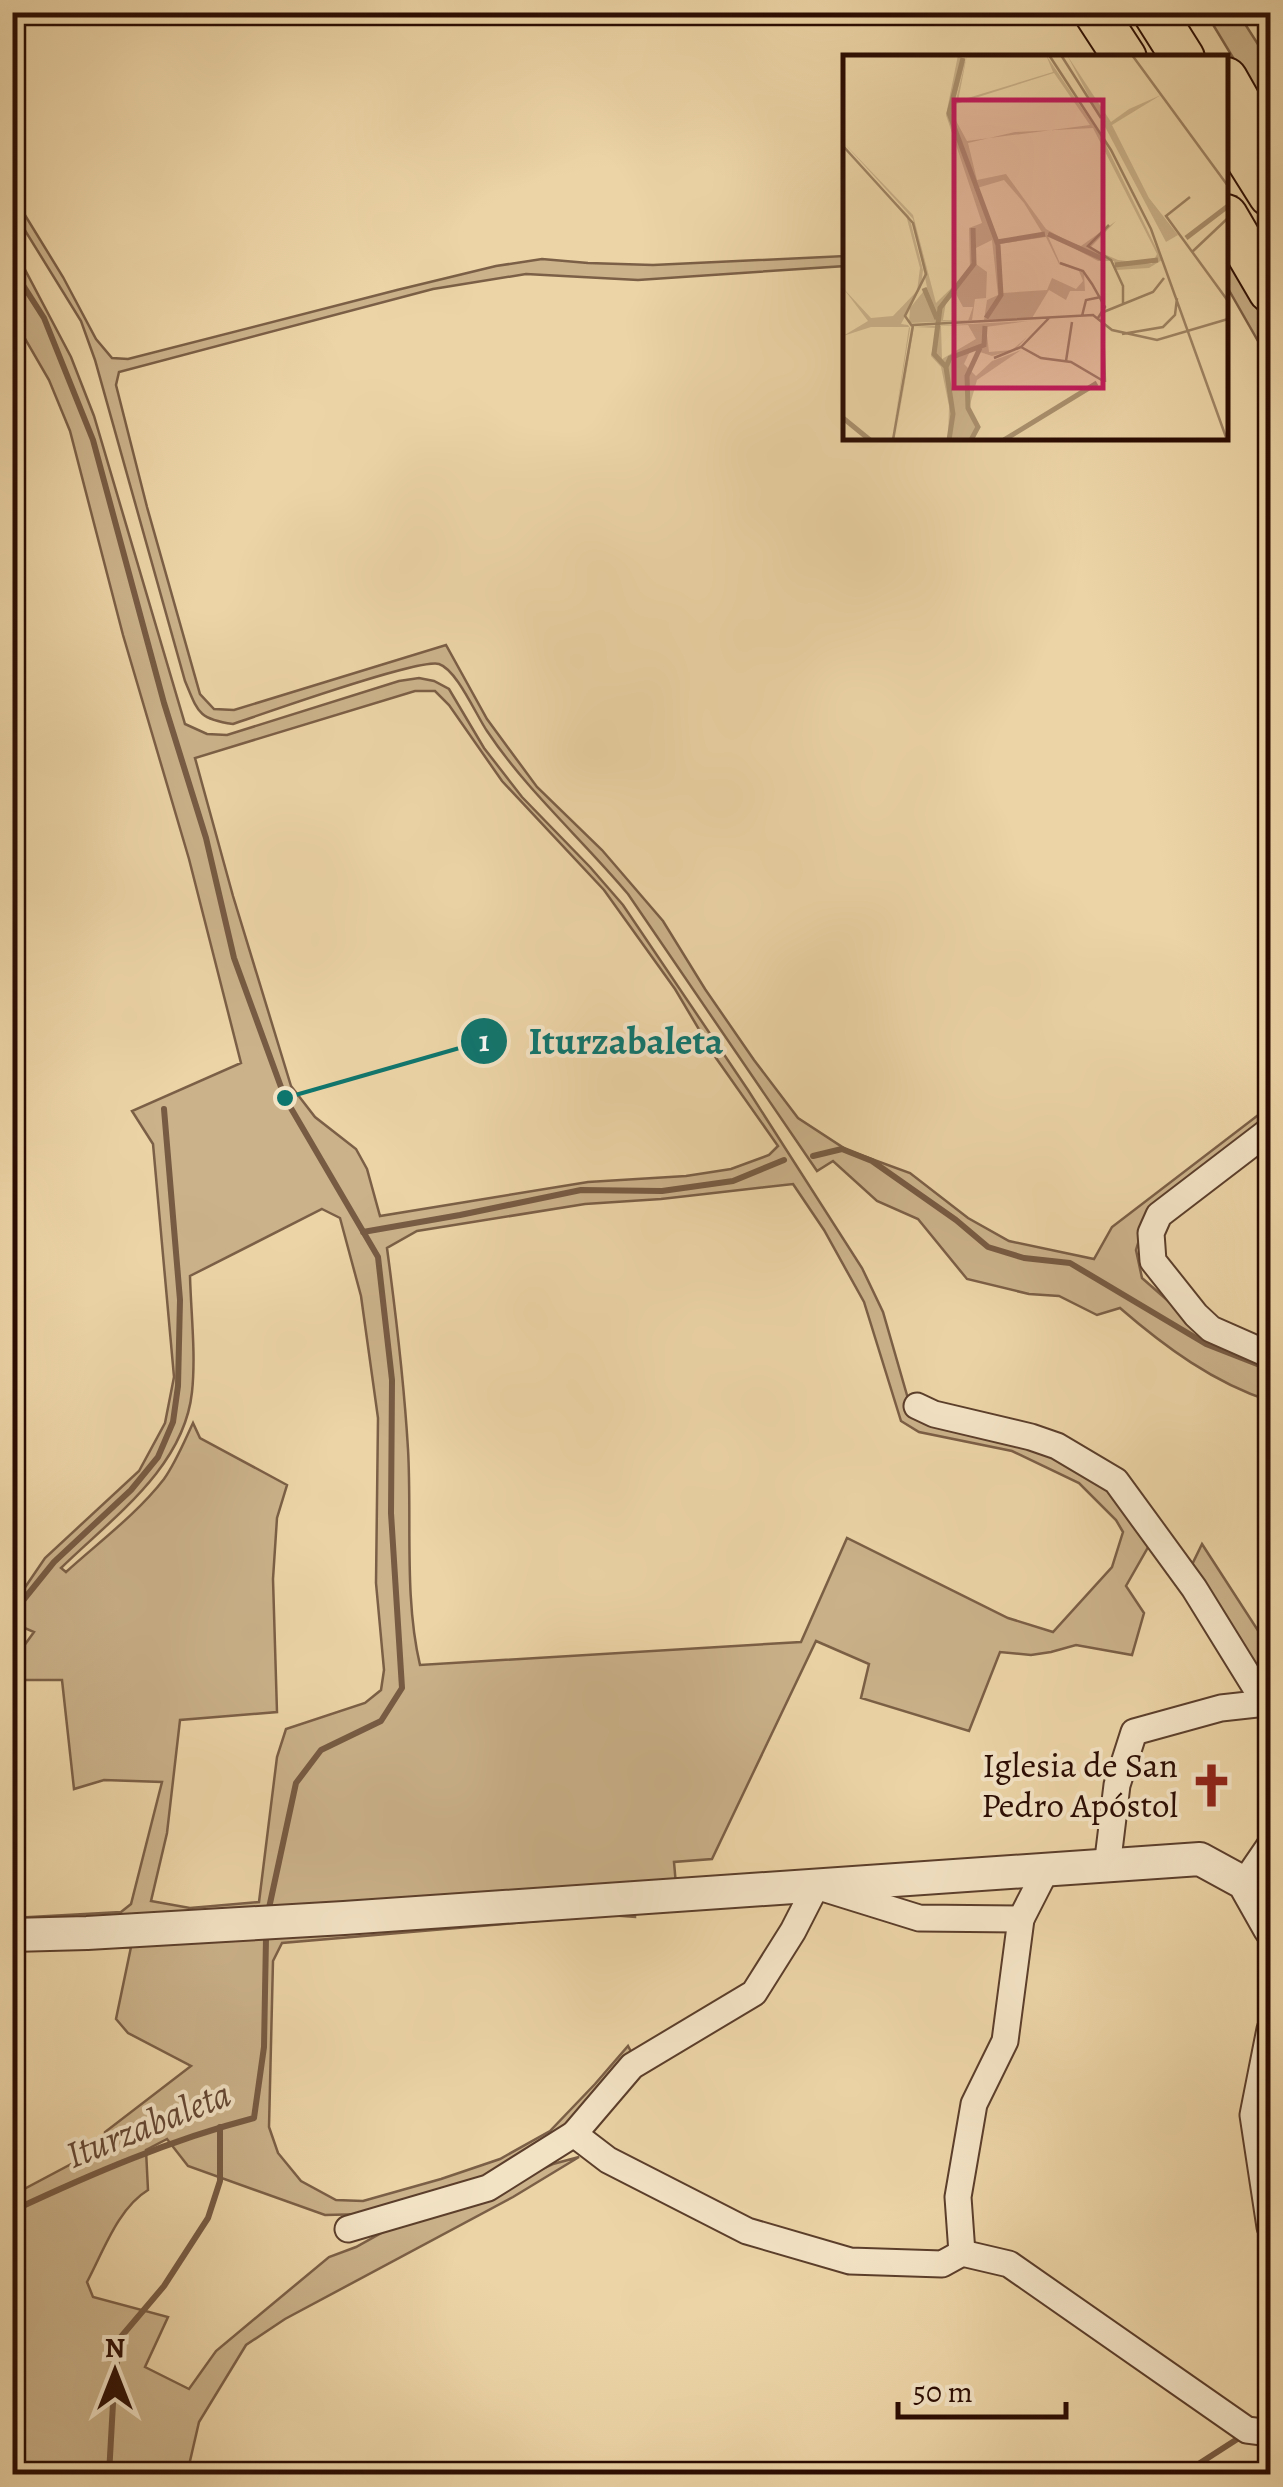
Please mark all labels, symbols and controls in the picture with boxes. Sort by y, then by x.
inset map [843,55,1228,440]
callout: Iturzabaleta [459,1007,744,1075]
text: Iturzabaleta [529,1015,724,1067]
text: 1 [479,1021,490,1061]
place label: Iglesia de San Pedro Apóstol [981,1741,1178,1829]
church icon: Iglesia de San Pedro Apóstol [1187,1761,1235,1809]
water label: Iturzabaleta [58,2067,238,2181]
north arrow [65,2322,165,2422]
text: N [105,2329,125,2367]
scale bar [898,2357,1066,2419]
text: 50 m [913,2372,973,2412]

